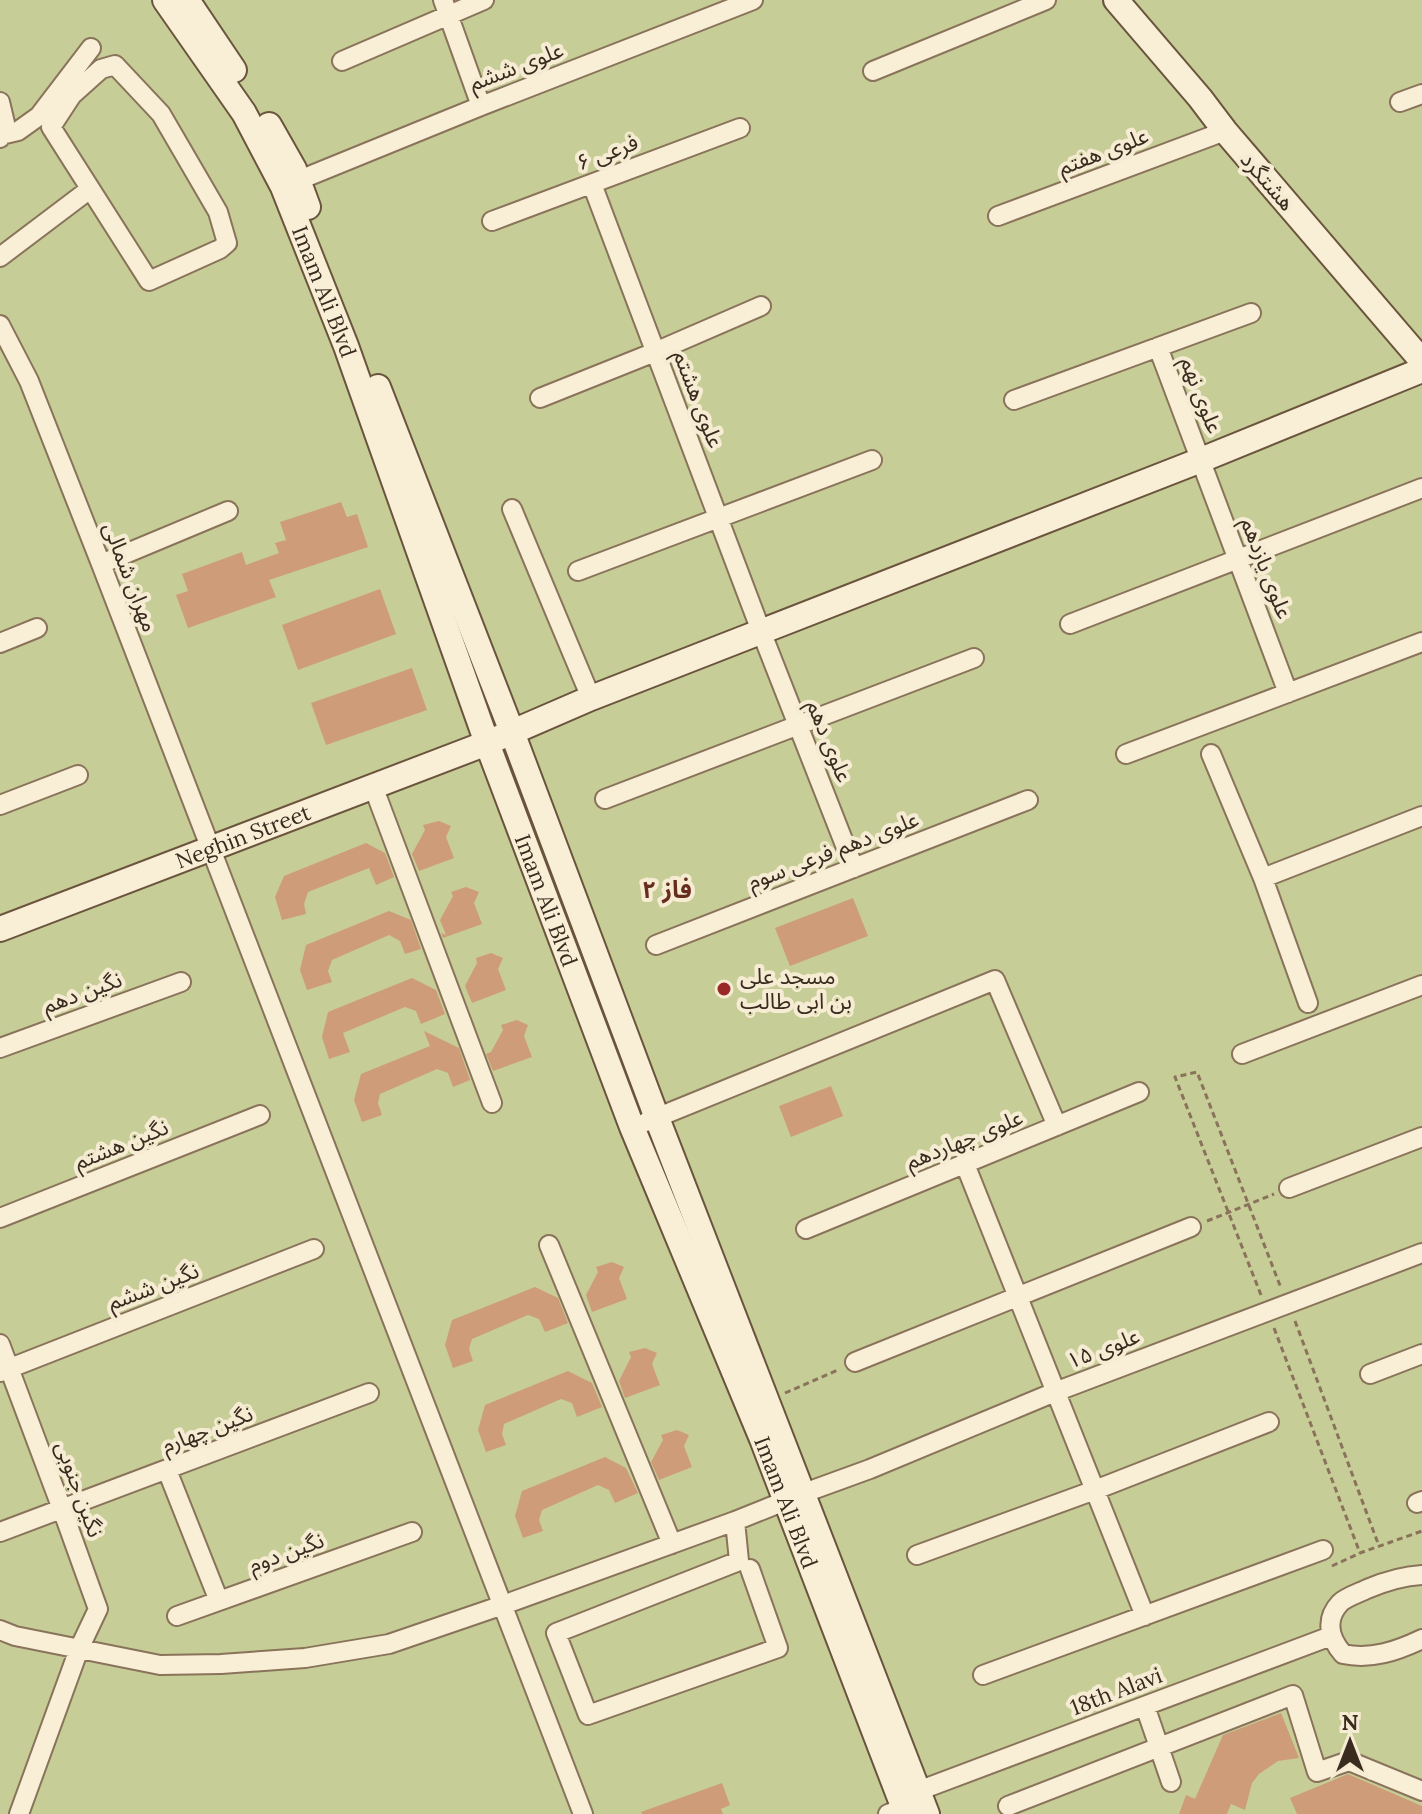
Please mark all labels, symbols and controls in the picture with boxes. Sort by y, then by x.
street label: علوی ششم [465,35,568,100]
street label: علوی هفتم [1054,121,1153,184]
street label: فرعی ۶ [572,128,642,176]
street label: هشتگرد [1235,146,1301,216]
street label: Imam Ali Blvd [286,222,363,361]
street label: علوی هشتم [665,346,730,453]
street label: علوی نهم [1172,353,1229,438]
street label: علوی یازدهم [1232,513,1299,624]
street label: مهران شمالی [97,518,165,636]
street label: علوی دهم [798,696,859,787]
street label: Neghin Street [172,798,315,875]
street label: علوی دهم فرعی سوم [743,804,924,898]
street label: Imam Ali Blvd [509,830,584,970]
district label: فاز ۲ [642,874,692,905]
place label: مسجد علی بن ابی طالب [740,962,852,1015]
street label: نگین دهم [38,965,127,1022]
marker: مسجد علی بن ابی طالب [715,980,733,998]
street label: علوی چهاردهم [901,1103,1028,1178]
street label: نگین هشتم [70,1112,173,1178]
street label: نگین ششم [103,1256,204,1319]
street label: علوی ۱۵ [1063,1321,1143,1375]
street label: نگین چهارم [157,1399,258,1462]
street label: Imam Ali Blvd [748,1432,824,1572]
street label: نگین جنوبی [50,1437,110,1541]
street label: نگین دوم [245,1525,329,1581]
street label: 18th Alavi [1066,1661,1166,1721]
north arrow [1310,1702,1390,1782]
text: N [1341,1708,1359,1736]

